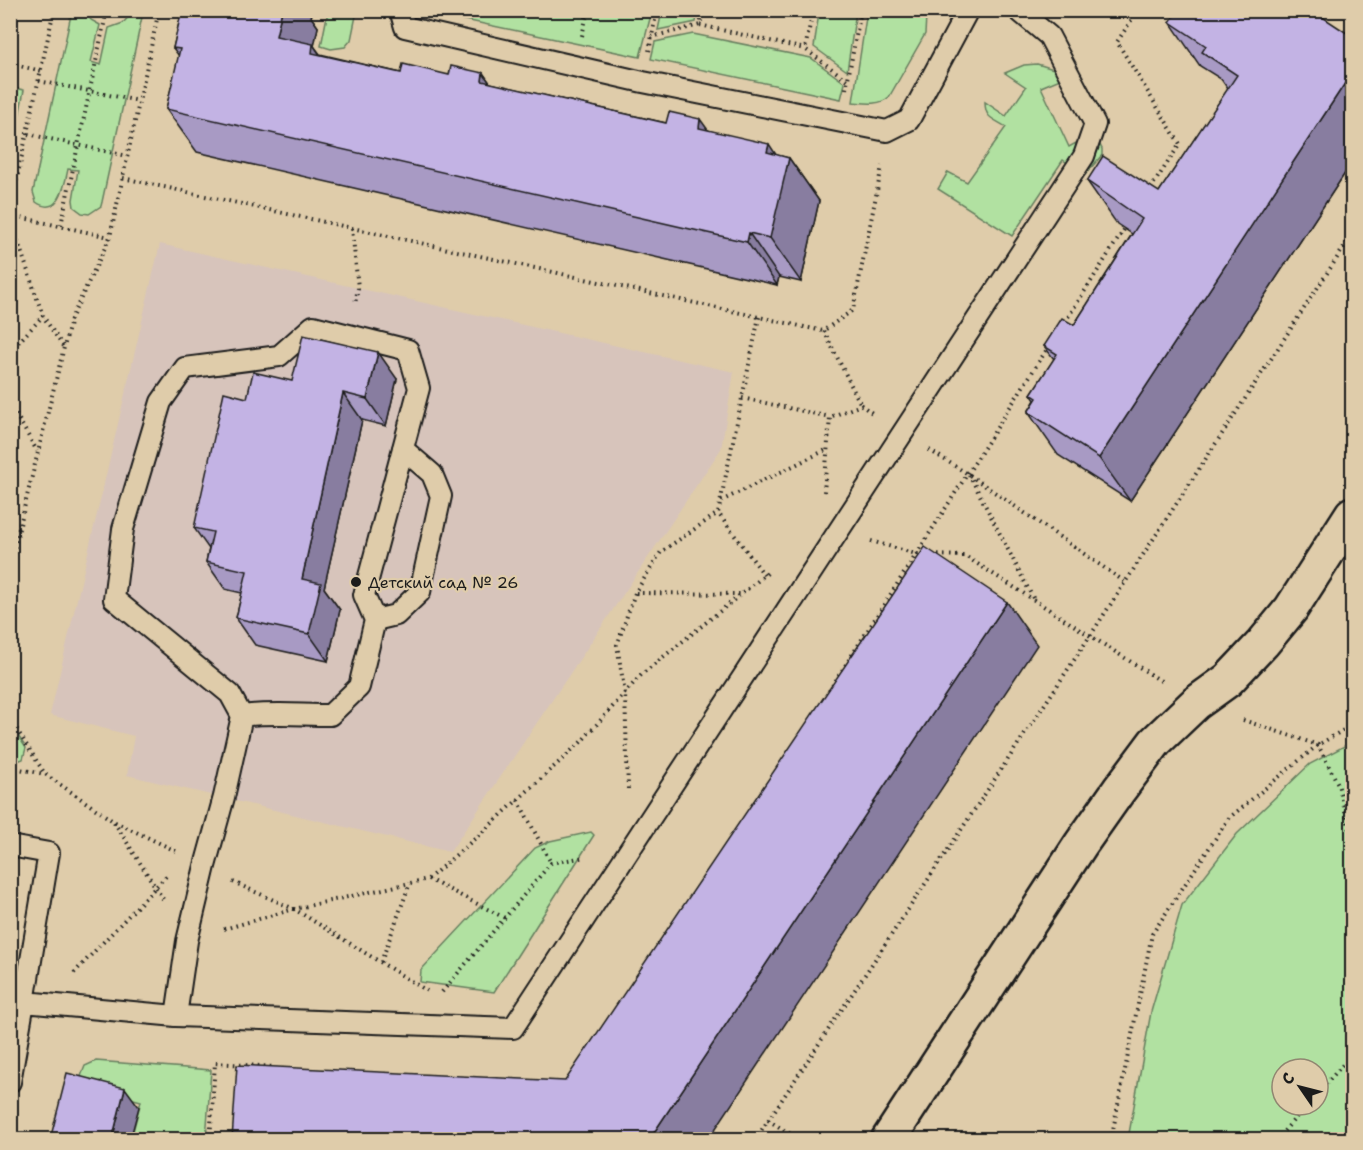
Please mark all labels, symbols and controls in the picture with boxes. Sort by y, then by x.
place label: Детский сад № 26 [368,572,519,593]
marker: Детский сад № 26 [349,575,363,589]
north arrow [1270,1057,1330,1117]
text: С [1277,1068,1300,1089]

